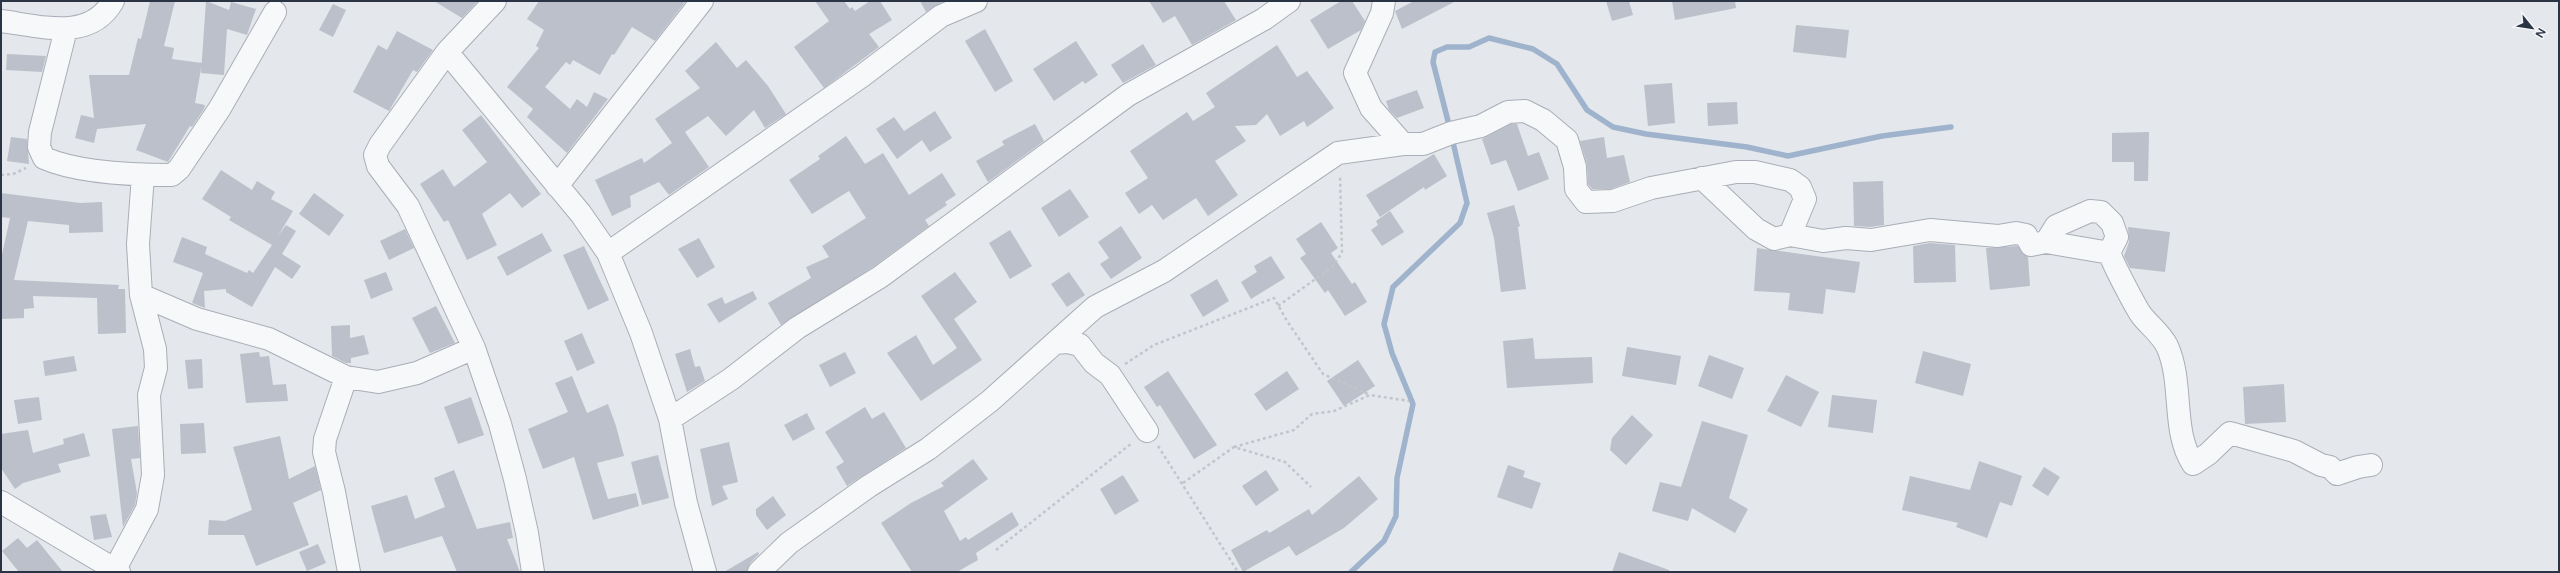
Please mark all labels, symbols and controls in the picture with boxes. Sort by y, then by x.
north arrow [2512,8,2552,48]
text: N [2532,26,2548,40]

